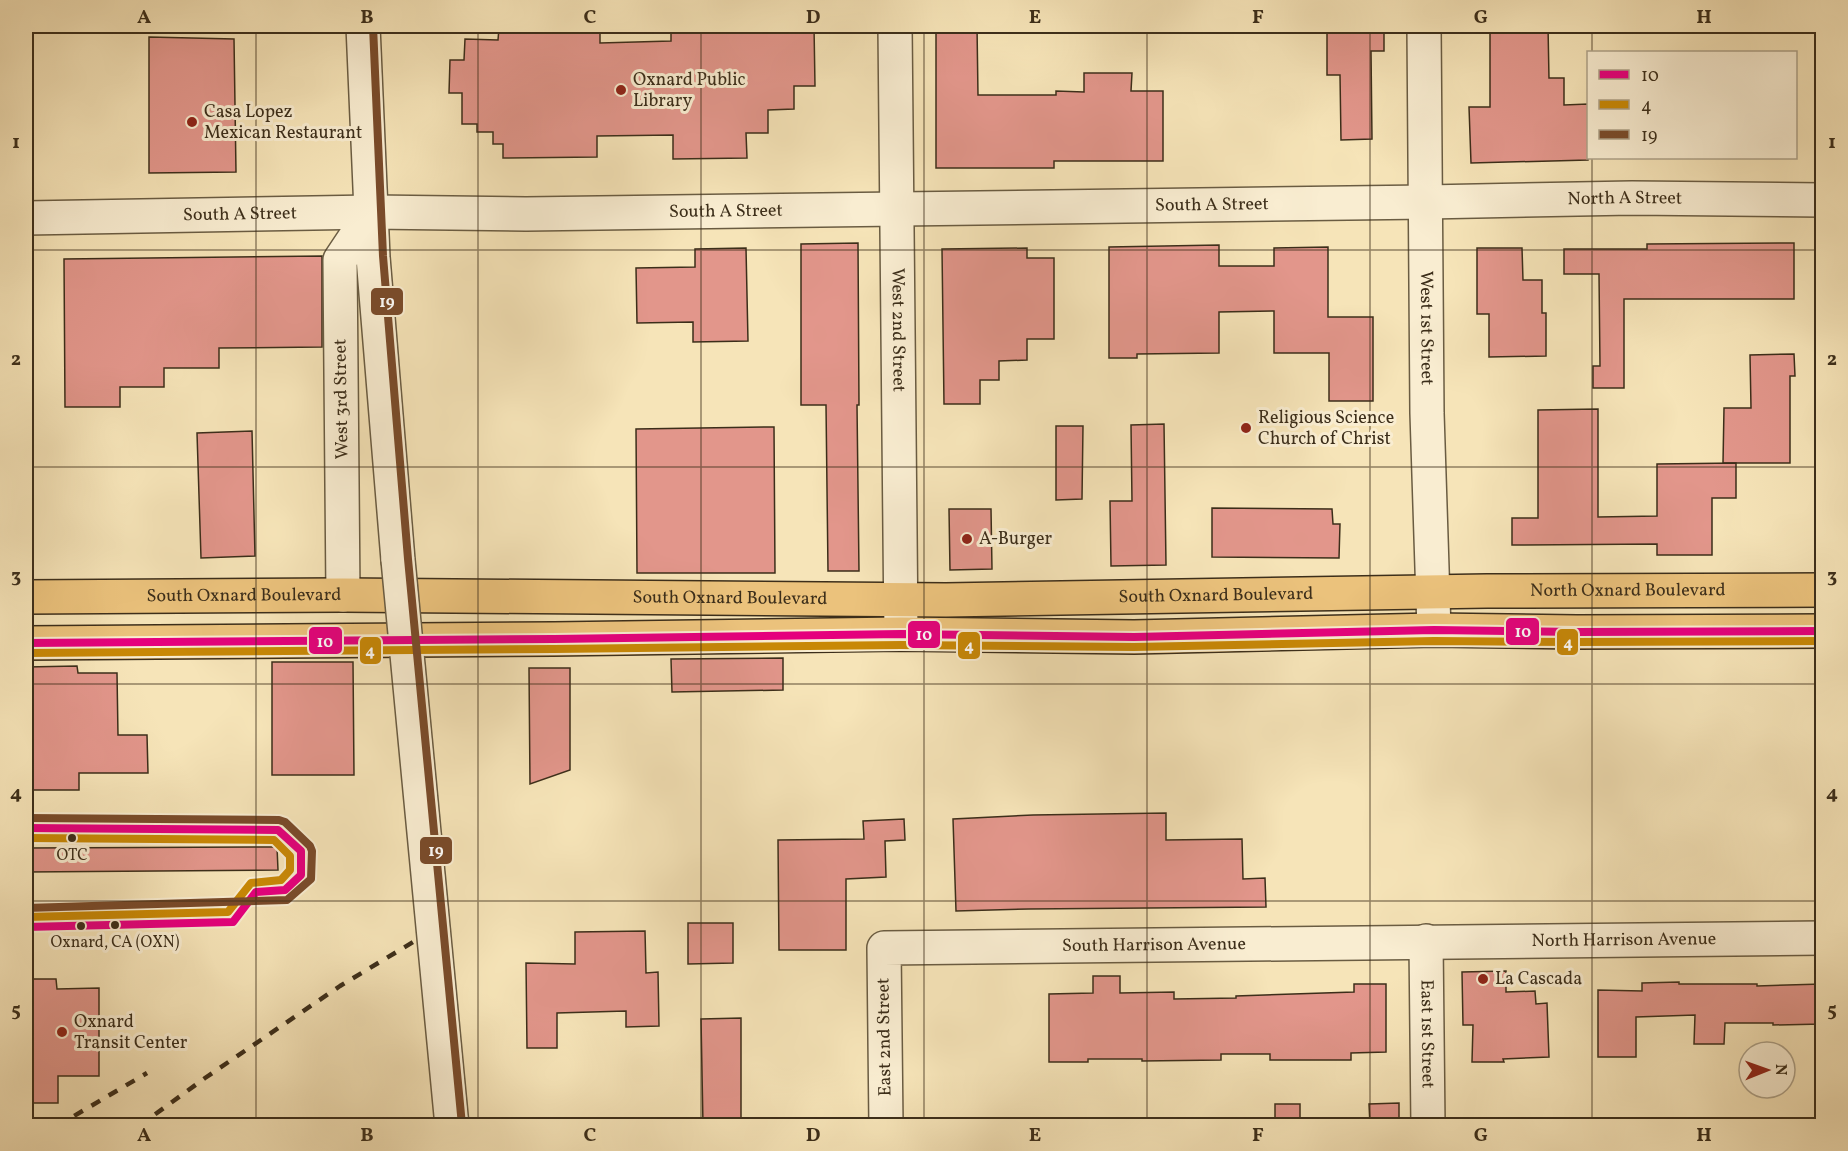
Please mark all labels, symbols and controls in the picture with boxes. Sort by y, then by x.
text: A [137,4,151,32]
text: B [360,4,374,32]
text: C [584,4,597,32]
text: D [806,4,820,32]
text: E [1029,4,1041,32]
text: F [1252,4,1264,32]
text: G [1474,4,1488,32]
text: H [1696,4,1712,32]
legend [1587,51,1797,159]
text: 10 [1641,64,1659,89]
place label: Oxnard Public Library [633,68,746,114]
marker: Oxnard Public Library [614,83,628,97]
text: 4 [1641,94,1652,119]
place label: Casa Lopez Mexican Restaurant [204,100,362,146]
marker: Casa Lopez Mexican Restaurant [185,115,199,129]
text: 19 [1641,124,1657,149]
text: 1 [12,129,20,157]
text: 1 [1828,129,1836,157]
street label: North A Street [1567,185,1682,212]
street label: South A Street [1155,192,1269,218]
street label: South A Street [669,198,783,225]
street label: South A Street [183,201,297,228]
street label: West 2nd Street [885,268,911,392]
street label: West 1st Street [1413,271,1439,385]
line badge: 19 [370,287,404,316]
text: 19 [379,292,395,314]
street label: West 3rd Street [328,339,356,459]
text: 2 [11,346,21,374]
text: 2 [1827,346,1837,374]
place label: Religious Science Church of Christ [1258,406,1394,452]
marker: Religious Science Church of Christ [1239,421,1253,435]
place label: A-Burger [979,527,1052,552]
marker: A-Burger [960,532,974,546]
text: 3 [11,563,21,591]
text: 3 [1827,563,1837,591]
street label: North Oxnard Boulevard [1530,578,1726,603]
street label: South Oxnard Boulevard [1118,581,1314,610]
street label: South Oxnard Boulevard [147,583,341,609]
street label: South Oxnard Boulevard [632,585,827,612]
line badge: 10 [1505,617,1540,646]
line badge: 10 [907,620,941,649]
text: 10 [1515,622,1531,644]
text: 10 [916,625,932,647]
line badge: 10 [308,626,343,655]
line badge: 4 [1556,628,1579,656]
line badge: 4 [957,631,981,660]
text: 10 [317,632,333,654]
text: 4 [1563,633,1573,655]
line badge: 4 [359,636,382,665]
text: 4 [964,636,974,658]
text: 4 [365,641,375,663]
text: 4 [10,780,22,808]
text: 4 [1826,780,1838,808]
marker: OTC [66,832,78,844]
line badge: 19 [419,836,453,865]
text: 19 [428,841,444,863]
place label: OTC [56,845,88,867]
marker: Oxnard, CA (OXN) [109,919,121,931]
unlabelled marker [75,920,87,932]
street label: North Harrison Avenue [1531,927,1716,954]
place label: Oxnard, CA (OXN) [51,932,180,954]
street label: South Harrison Avenue [1062,932,1246,959]
place label: La Cascada [1495,967,1582,992]
marker: La Cascada [1476,972,1490,986]
street label: East 2nd Street [871,977,899,1097]
street label: East 1st Street [1414,979,1440,1089]
text: 5 [11,997,21,1025]
text: 5 [1827,997,1837,1025]
place label: Oxnard Transit Center [74,1010,188,1056]
marker: Oxnard Transit Center [55,1025,69,1039]
north arrow [1737,1040,1797,1100]
text: N [1769,1064,1791,1076]
text: A [137,1122,151,1150]
text: B [360,1122,374,1150]
text: C [584,1122,597,1150]
text: D [806,1122,820,1150]
text: E [1029,1122,1041,1150]
text: F [1252,1122,1264,1150]
text: G [1474,1122,1488,1150]
text: H [1696,1122,1712,1150]

